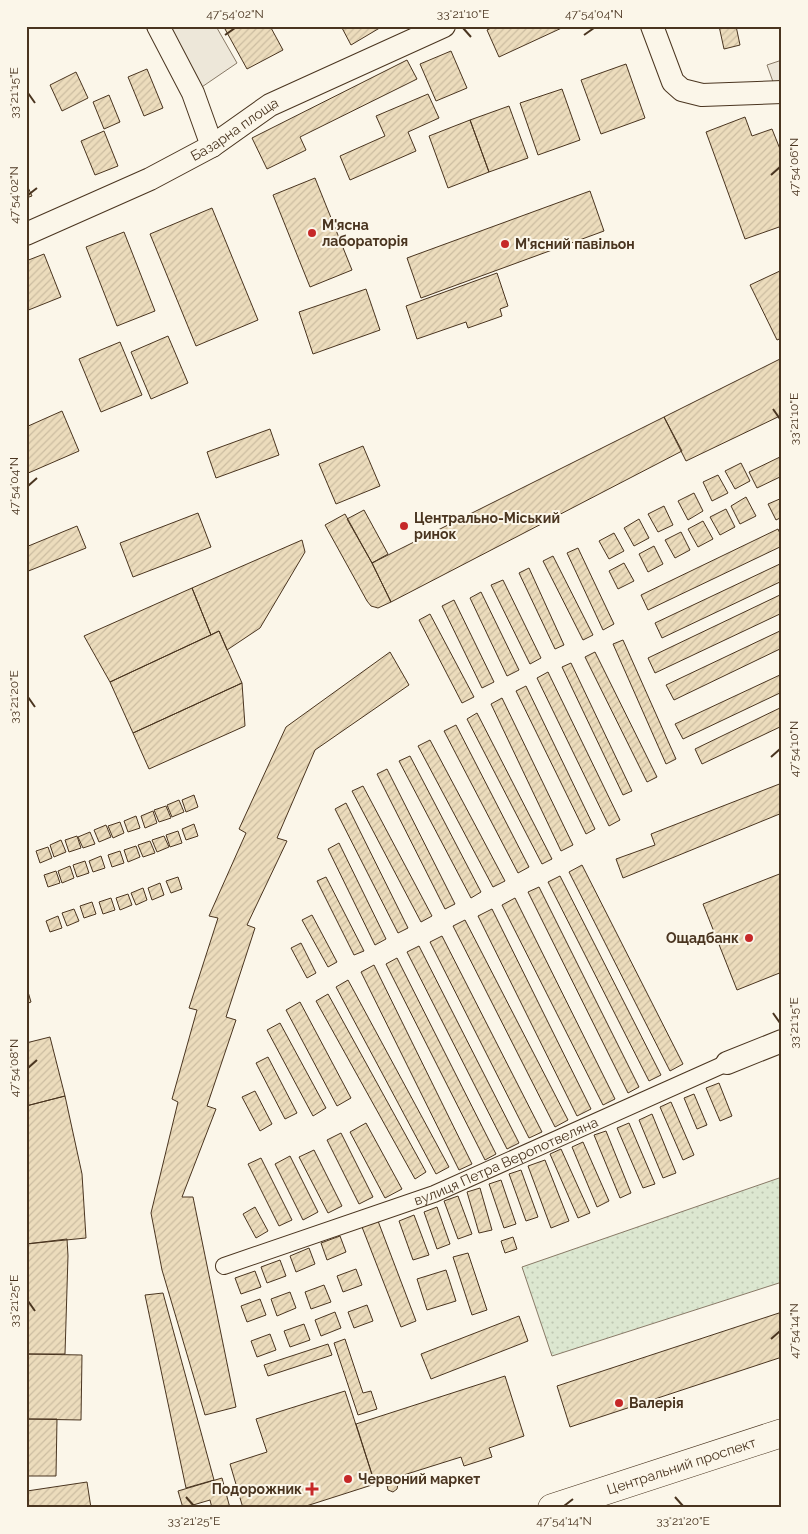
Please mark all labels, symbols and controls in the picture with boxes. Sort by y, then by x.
text: 47°54'02"N [206,7,264,21]
text: 33°21'10"E [437,7,489,21]
text: 47°54'04"N [565,7,623,21]
text: 33°21'15"E [7,67,21,119]
street label: Базарна площа [188,94,281,164]
text: 47°54'06"N [787,138,801,196]
text: 47°54'02"N [7,166,21,224]
place label: М'ясна лабораторія [322,217,408,249]
marker: М'ясна лабораторія [306,227,318,239]
place label: М'ясний павільон [515,236,635,252]
marker: М'ясний павільон [499,238,511,250]
text: 33°21'10"E [787,393,801,445]
text: 47°54'04"N [7,457,21,515]
place label: Центрально-Міський ринок [414,510,560,542]
marker: Центрально-Міський ринок [398,520,410,532]
text: 33°21'20"E [7,670,21,724]
text: 47°54'10"N [787,721,801,777]
place label: Ощадбанк [666,930,739,946]
marker: Ощадбанк [743,932,755,944]
text: 33°21'15"E [787,997,801,1049]
text: 47°54'08"N [7,1039,21,1097]
street label: вулиця Петра Веропотвеляна [412,1114,600,1208]
text: 33°21'25"E [7,1275,21,1327]
text: 47°54'14"N [787,1303,801,1359]
place label: Валерія [629,1395,684,1411]
marker: Валерія [613,1397,625,1409]
street label: Центральний проспект [605,1434,758,1498]
place label: Червоний маркет [358,1471,480,1487]
marker: Червоний маркет [342,1473,354,1485]
place label: Подорожник [212,1481,302,1497]
marker: Подорожник [306,1483,318,1495]
text: 33°21'25"E [168,1514,220,1528]
text: 47°54'14"N [536,1514,592,1528]
text: 33°21'20"E [656,1514,710,1528]

